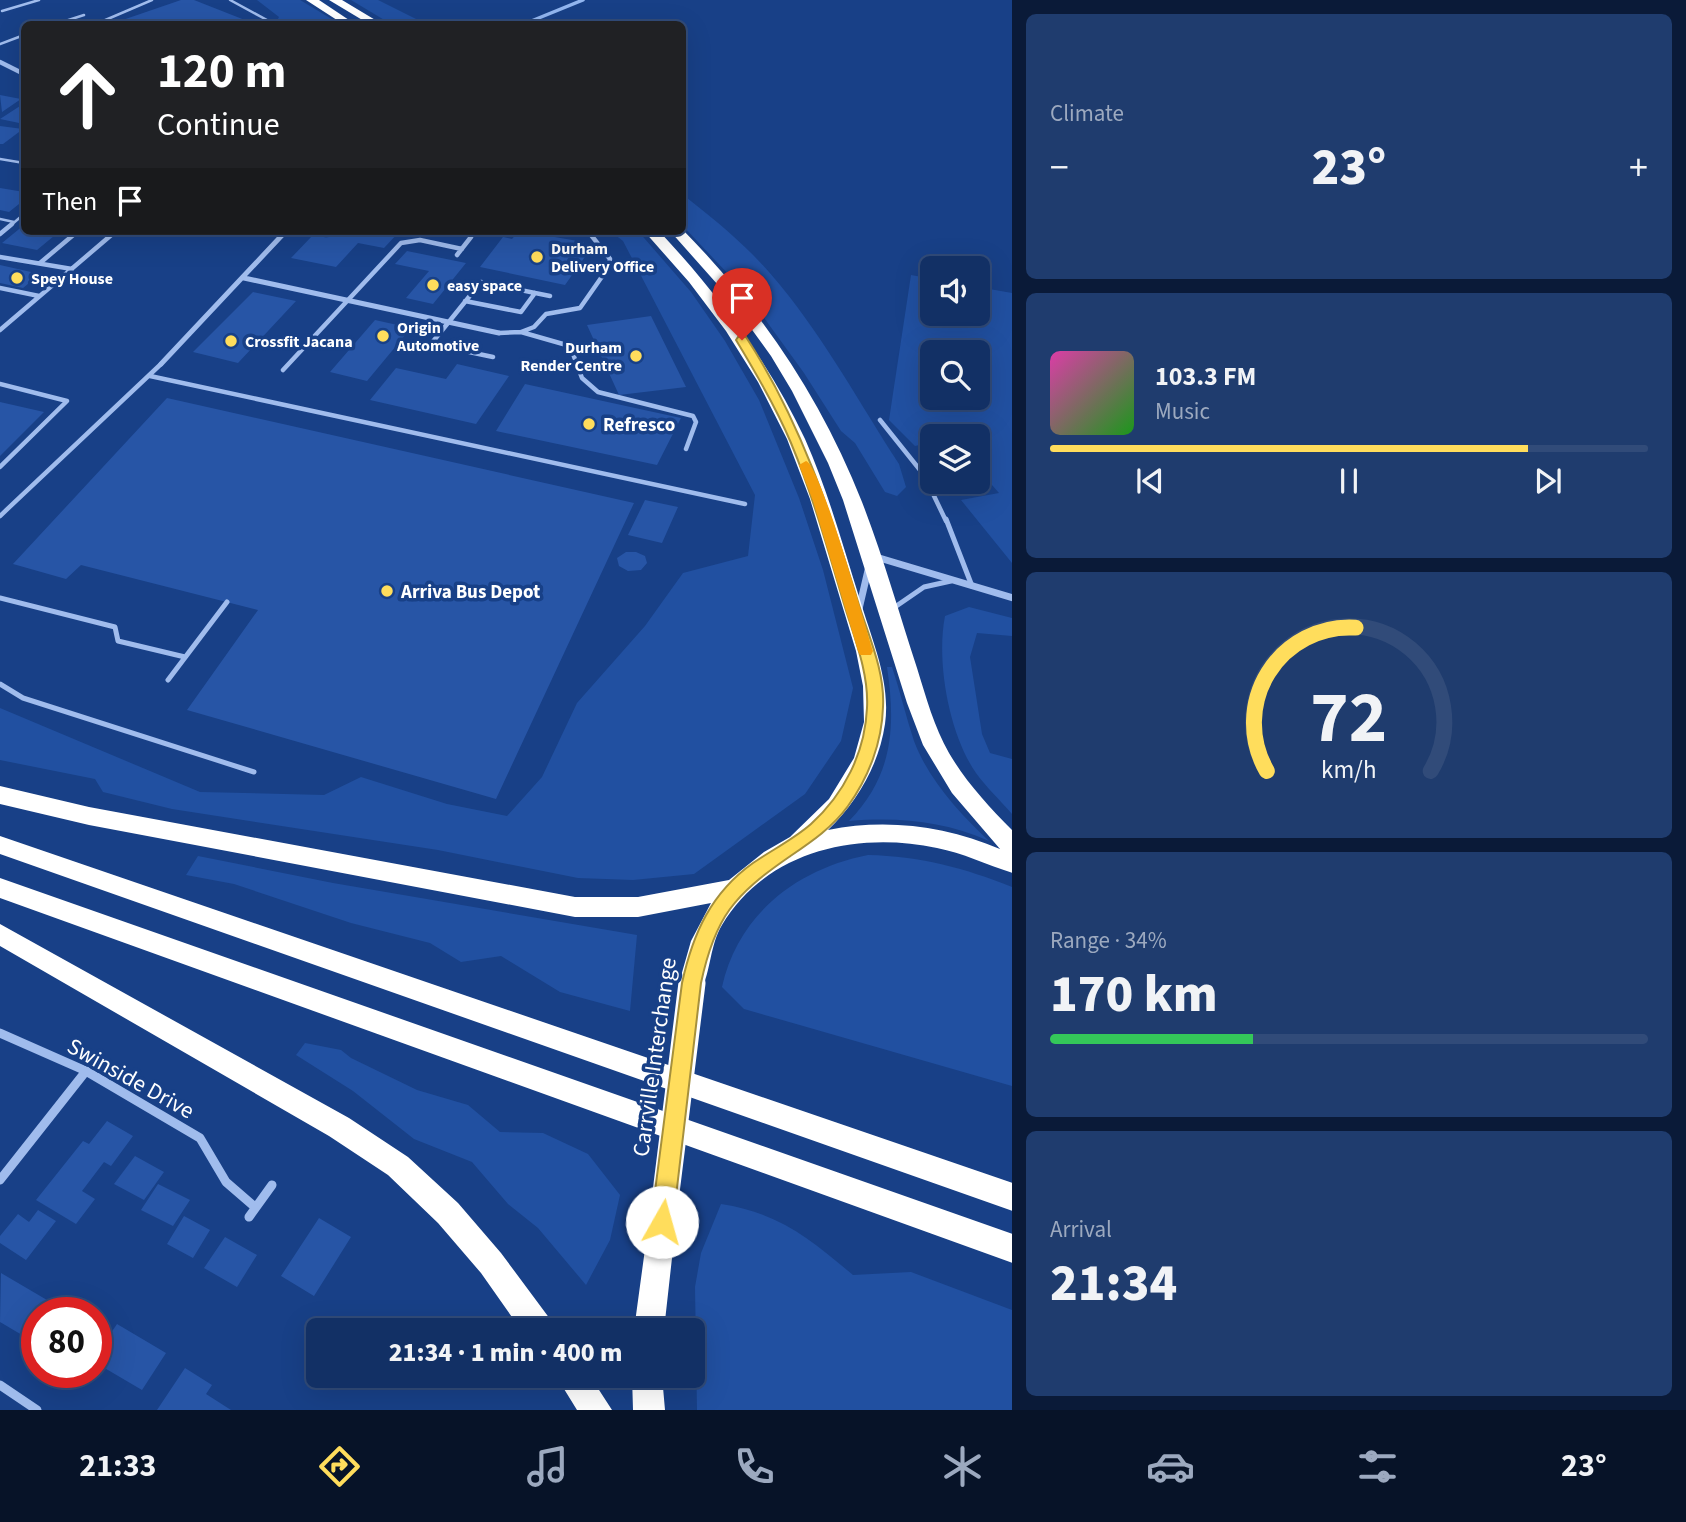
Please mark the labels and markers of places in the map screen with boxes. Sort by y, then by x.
place label: Durham Delivery Office [551,238,654,278]
marker: Durham Delivery Office [529,249,545,265]
place label: Spey House [31,268,113,290]
pin [712,268,772,340]
marker: Spey House [9,270,25,286]
place label: easy space [447,275,522,297]
marker: easy space [425,277,441,293]
place label: Origin Automotive [396,317,479,357]
marker: Origin Automotive [375,328,391,344]
place label: Crossfit Jacana [245,331,353,353]
marker: Crossfit Jacana [223,333,239,349]
place label: Durham Render Centre [521,337,622,377]
marker: Durham Render Centre [628,348,644,364]
place label: Refresco [603,412,675,439]
marker: Refresco [581,416,597,432]
place label: Arriva Bus Depot [400,579,540,606]
marker: Arriva Bus Depot [379,583,395,599]

